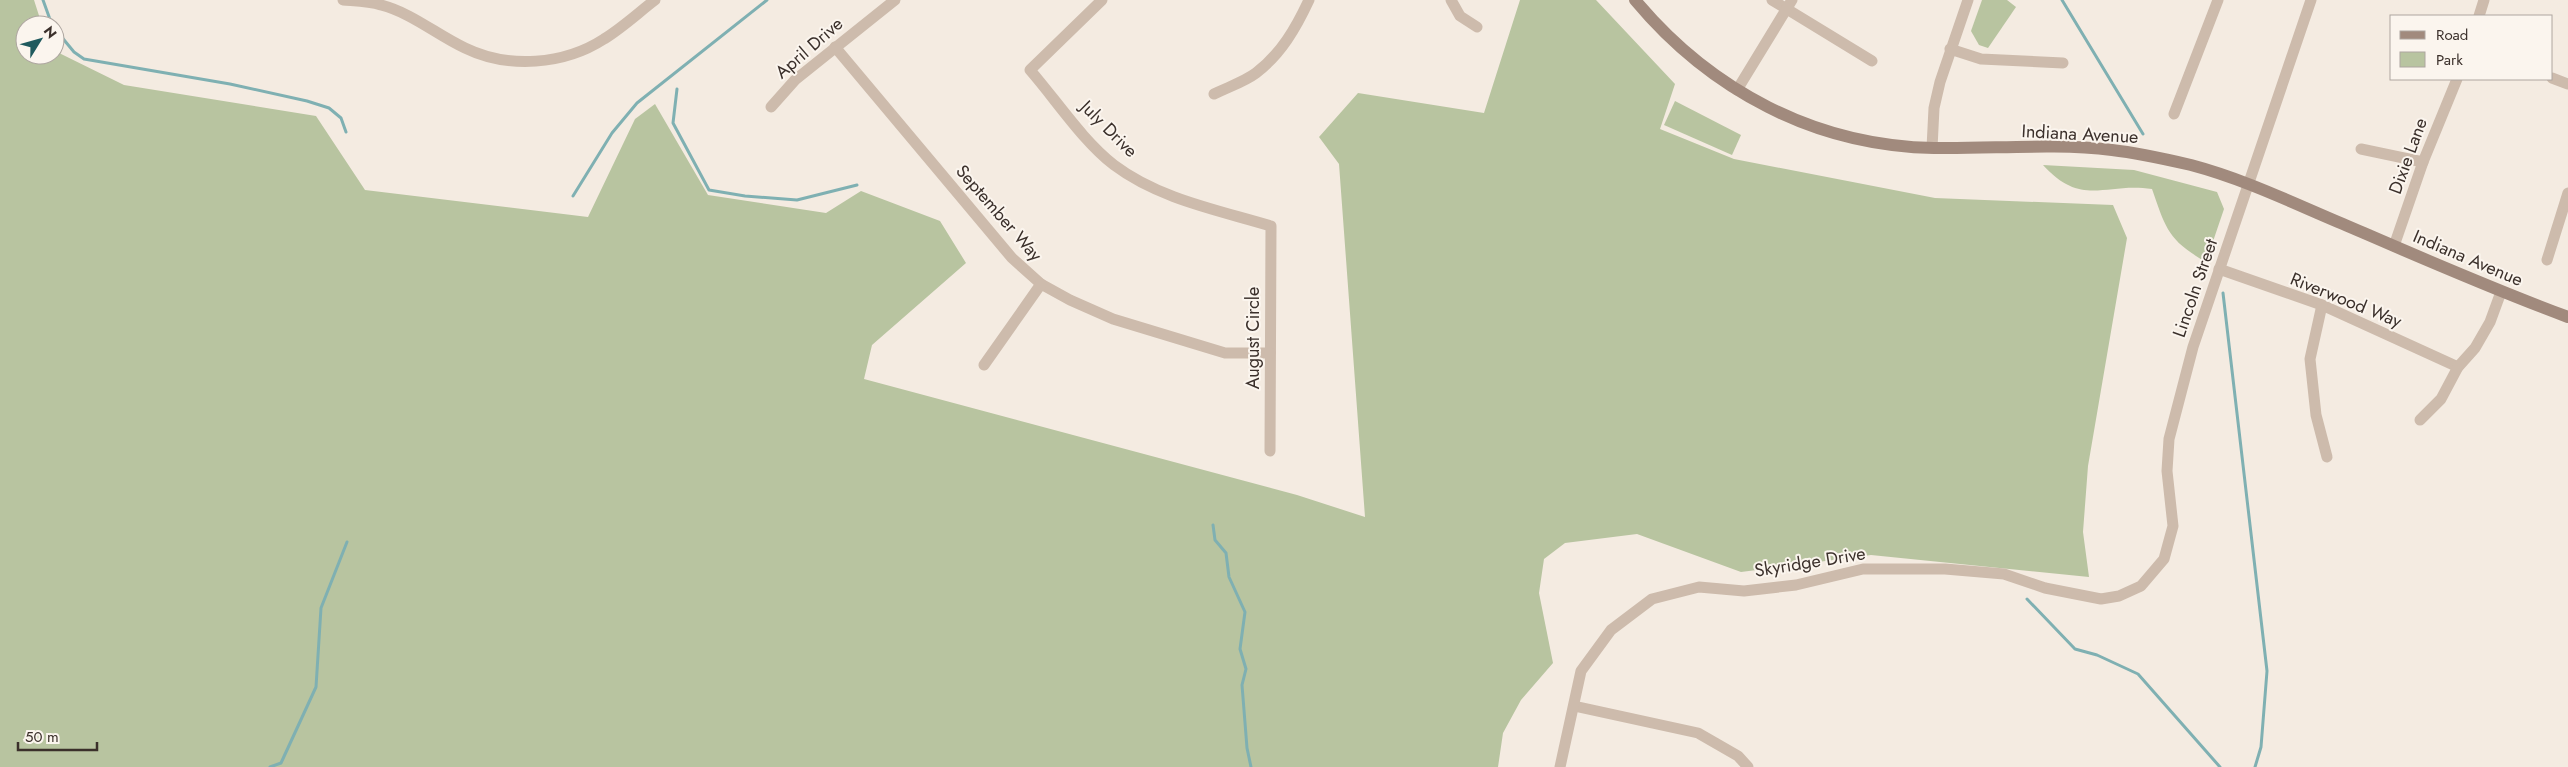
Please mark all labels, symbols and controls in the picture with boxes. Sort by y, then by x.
street label: April Drive [769,11,849,85]
north arrow [15,15,65,65]
legend [2390,15,2553,80]
text: N [39,22,62,43]
text: Road [2436,24,2468,46]
text: Park [2436,49,2463,71]
street label: July Drive [1073,93,1143,163]
street label: Dixie Lane [2382,114,2434,198]
street label: Indiana Avenue [2021,118,2139,150]
street label: September Way [950,159,1048,267]
street label: Indiana Avenue [2409,223,2527,293]
street label: Lincoln Street [2166,235,2224,341]
street label: Riverwood Way [2286,266,2406,334]
street label: August Circle [1240,287,1266,389]
street label: Skyridge Drive [1753,540,1867,584]
scale bar [18,720,96,752]
text: 50 m [25,726,59,748]

